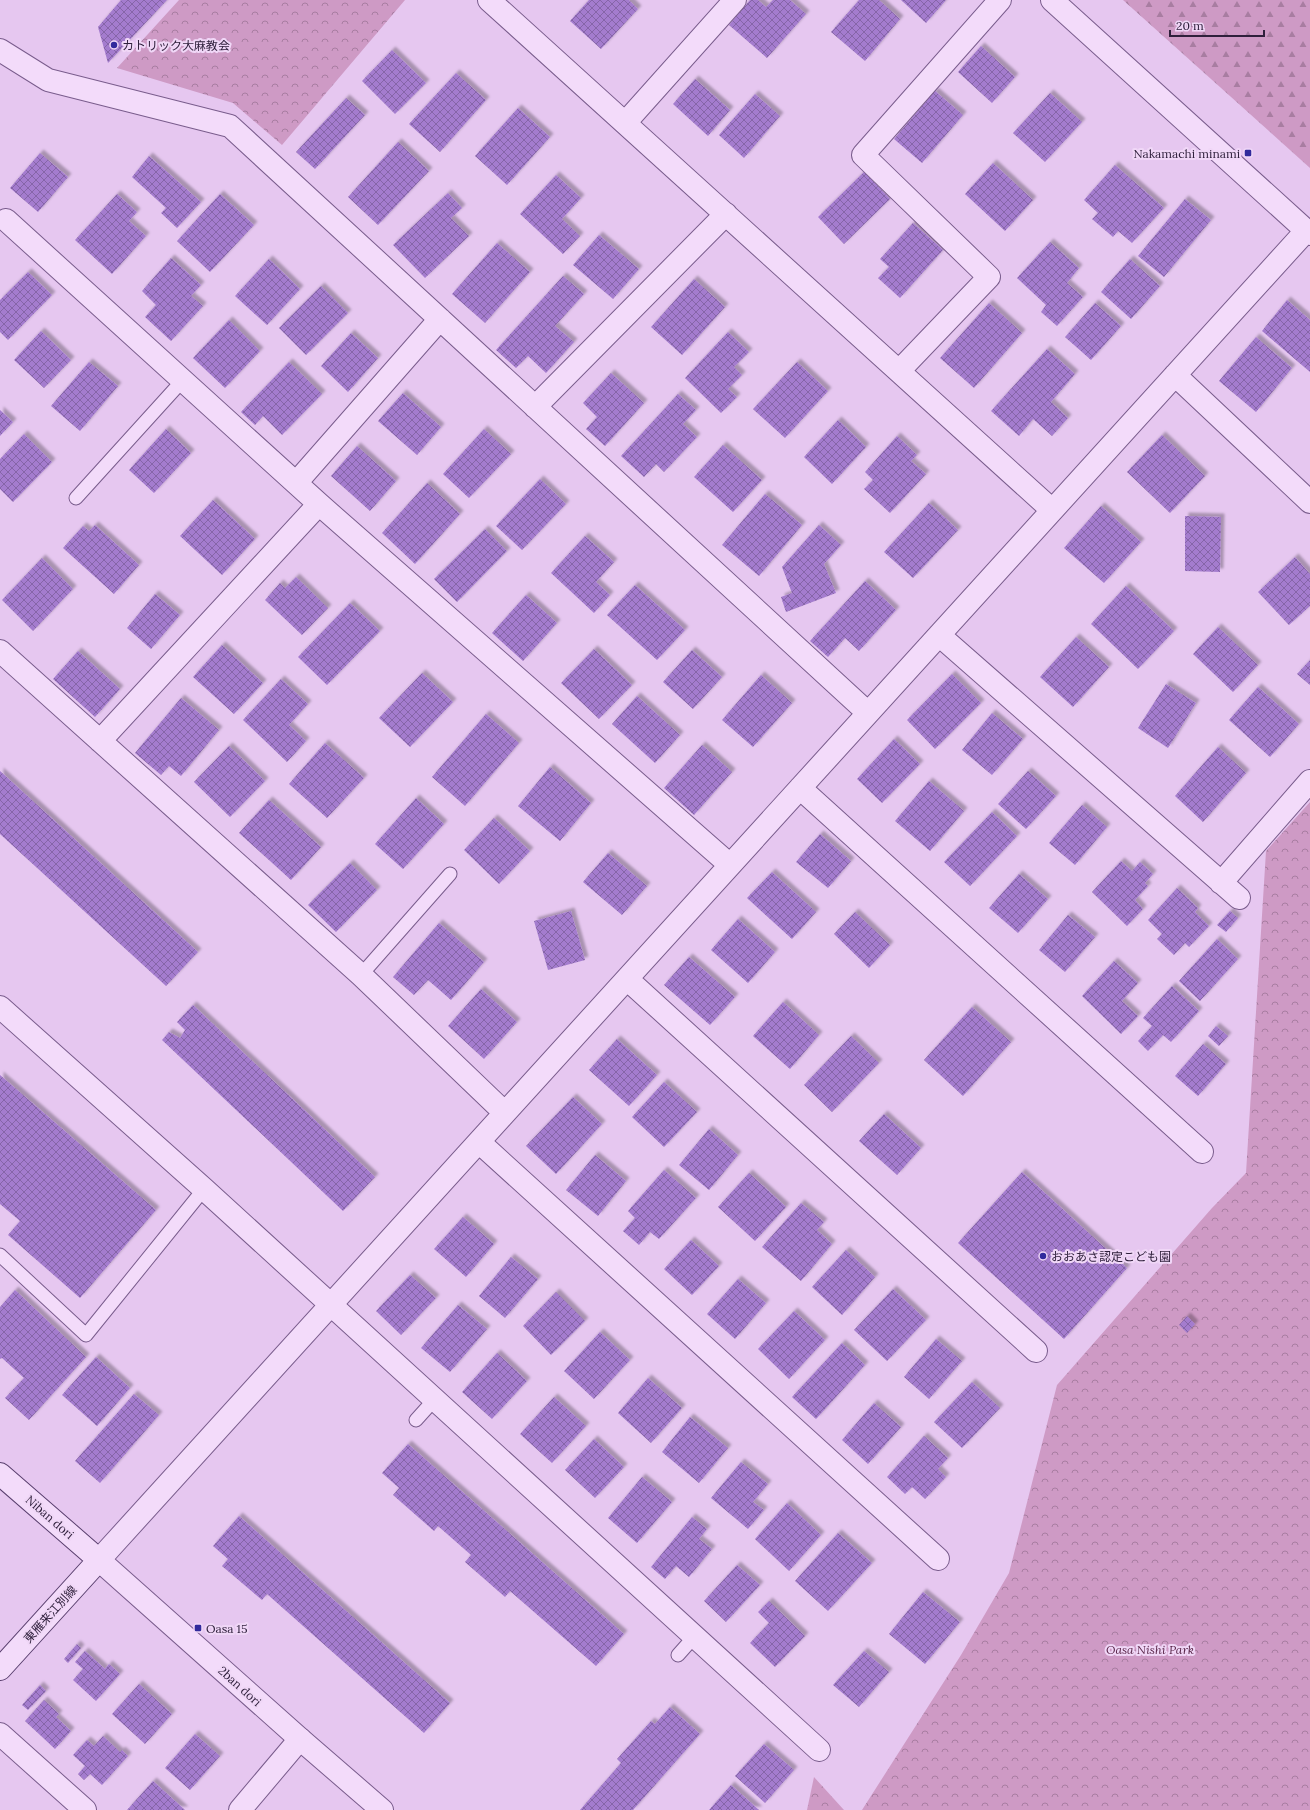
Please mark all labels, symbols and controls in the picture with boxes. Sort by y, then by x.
scale bar [1170,12,1264,38]
text: 20 m [1176,18,1204,33]
place label: カトリック大麻教会 [122,38,230,53]
marker: カトリック大麻教会 [109,40,119,50]
place label: Nakamachi minami [1133,146,1240,161]
marker: Nakamachi minami [1243,148,1253,158]
place label: おおあさ認定こども園 [1051,1249,1171,1264]
marker: おおあさ認定こども園 [1038,1251,1048,1261]
street label: Niban dori [23,1492,77,1542]
street label: 東雁来江別線 [20,1582,80,1646]
place label: Oasa 15 [206,1621,248,1636]
marker: Oasa 15 [193,1623,203,1633]
park label: Oasa Nishi Park [1106,1642,1194,1657]
street label: 2ban dori [215,1663,265,1709]

